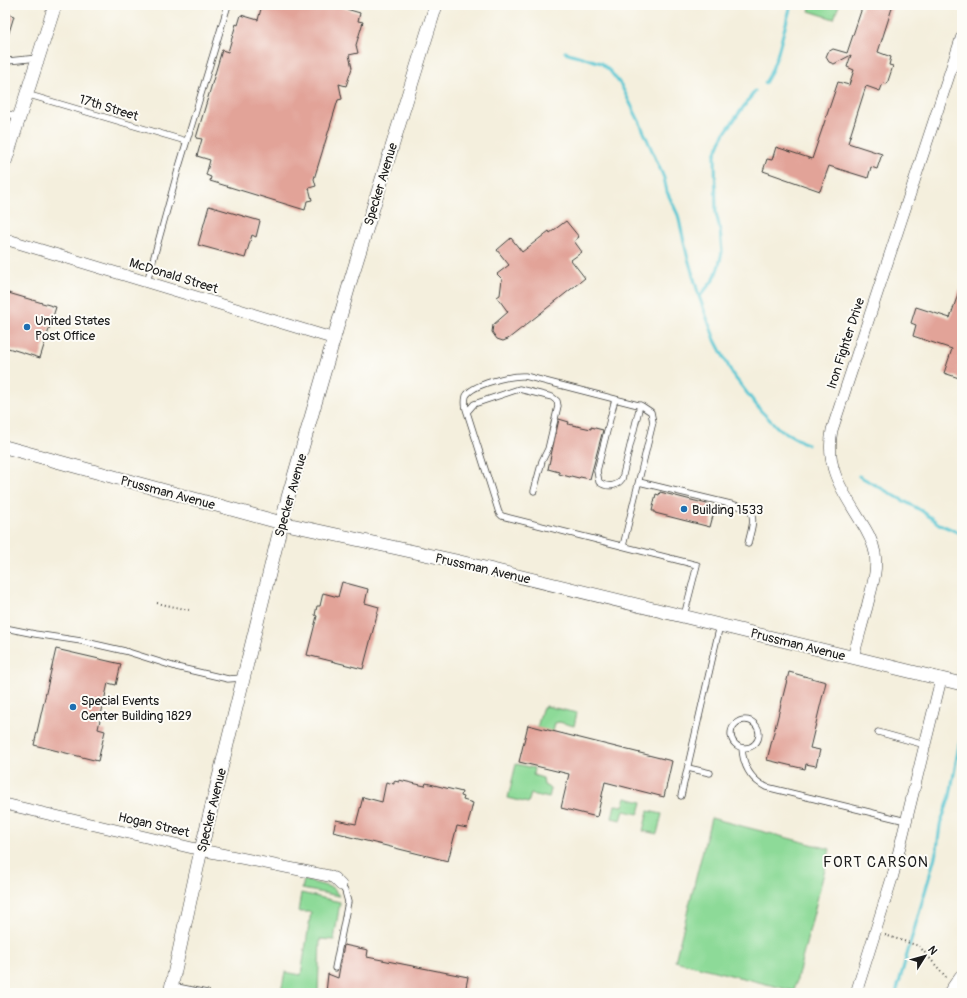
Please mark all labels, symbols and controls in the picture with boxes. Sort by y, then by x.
street label: 17th Street [77,91,141,125]
street label: Specker Avenue [361,140,401,228]
street label: McDonald Street [127,255,221,297]
street label: Iron Fighter Drive [824,295,868,391]
place label: United States Post Office [35,313,110,344]
marker: United States Post Office [22,322,32,332]
street label: Specker Avenue [271,451,311,539]
street label: Prussman Avenue [119,473,217,513]
place label: Building 1533 [692,502,763,518]
marker: Building 1533 [679,504,689,514]
street label: Prussman Avenue [434,550,532,588]
street label: Prussman Avenue [749,625,847,665]
place label: Special Events Center Building 1829 [81,693,192,724]
marker: Special Events Center Building 1829 [68,702,78,712]
street label: Specker Avenue [194,766,230,854]
street label: Hogan Street [116,809,192,841]
district label: FORT CARSON [823,853,929,872]
north arrow [905,936,945,976]
text: N [925,943,940,958]

